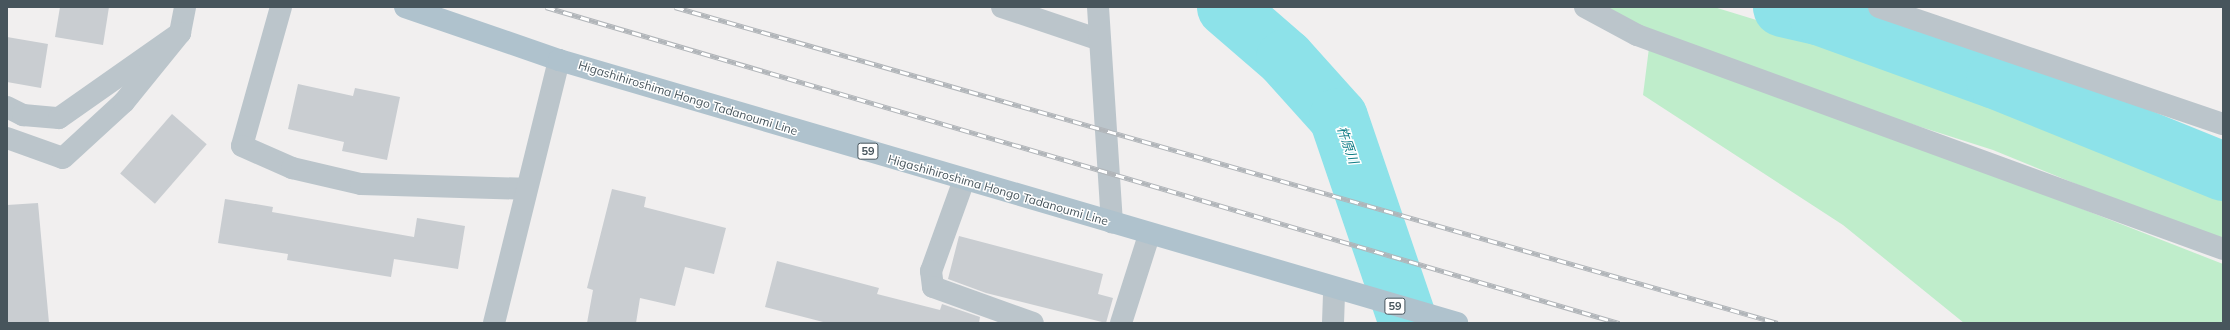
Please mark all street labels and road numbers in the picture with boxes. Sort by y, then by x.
street label: Higashihiroshima Hongo Tadanoumi Line [577,58,799,138]
road number: 59 [857,142,879,160]
street label: Higashihiroshima Hongo Tadanoumi Line [886,152,1110,228]
road number: 59 [1384,297,1406,315]

